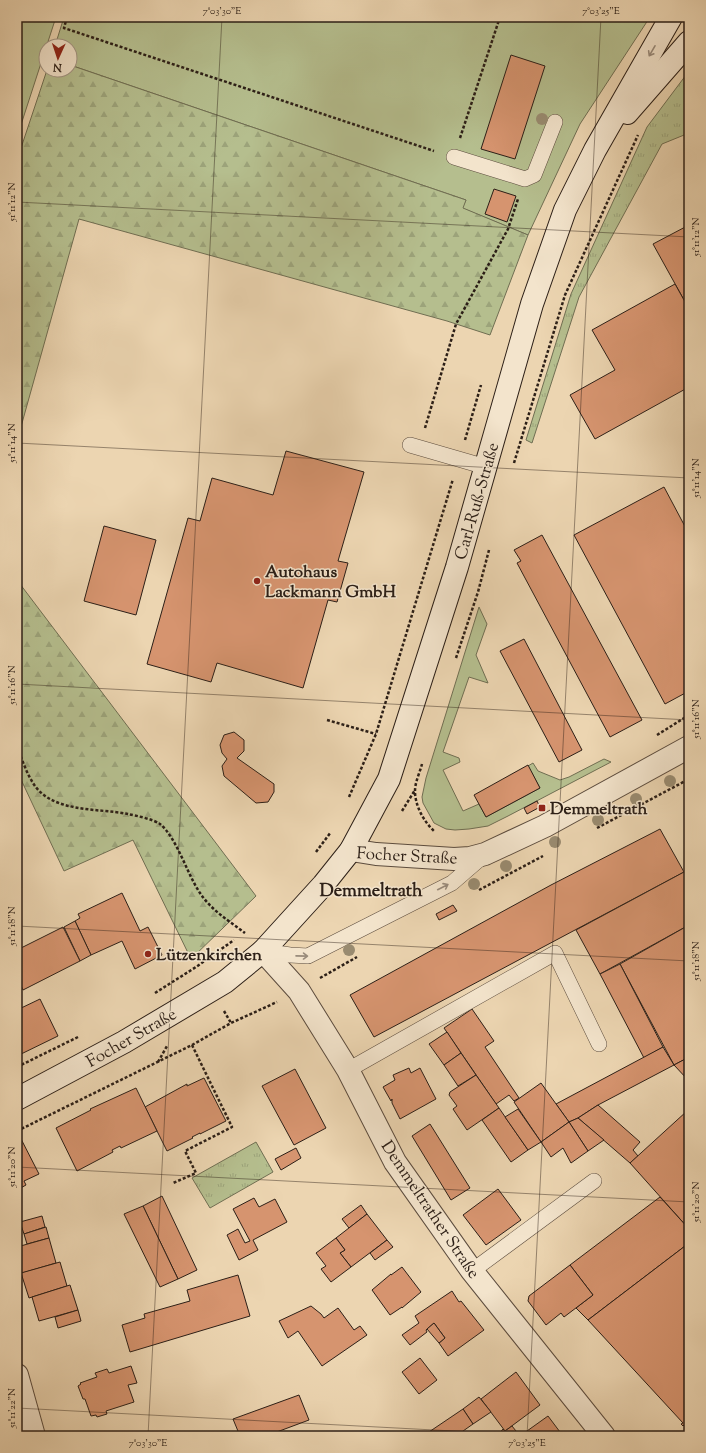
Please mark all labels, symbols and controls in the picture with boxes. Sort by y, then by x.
text: 7°03'30"E [203,4,241,19]
text: 7°03'25"E [582,4,620,19]
north arrow [38,38,78,78]
one-way arrow [647,45,655,57]
text: N [53,59,63,75]
text: 51°11'12"N [5,182,20,223]
text: 51°11'12"N [689,217,704,258]
text: 51°11'14"N [5,423,20,464]
street label: Carl-Ruß-Straße [450,440,506,563]
text: 51°11'14"N [689,458,704,499]
place label: Autohaus Lackmann GmbH [265,561,396,605]
marker: Autohaus Lackmann GmbH [252,576,262,586]
text: 51°11'16"N [5,665,20,706]
text: 51°11'16"N [689,699,704,740]
place label: Demmeltrath [550,798,647,822]
marker: Demmeltrath [537,803,547,813]
street label: Focher Straße [356,842,458,872]
district label: Demmeltrath [319,879,423,905]
one-way arrow [437,883,449,890]
text: 51°11'18"N [5,906,20,947]
text: 51°11'18"N [689,941,704,982]
place label: Lützenkirchen [156,944,263,968]
marker: Lützenkirchen [143,949,153,959]
one-way arrow [295,952,308,960]
street label: Focher Straße [82,1003,182,1074]
street label: Demmeltrather Straße [374,1136,485,1284]
text: 51°11'20"N [5,1147,20,1188]
text: 51°11'20"N [689,1182,704,1223]
text: 51°11'22"N [5,1388,20,1429]
text: 7°03'30"E [129,1436,167,1451]
text: 7°03'25"E [508,1436,546,1451]

